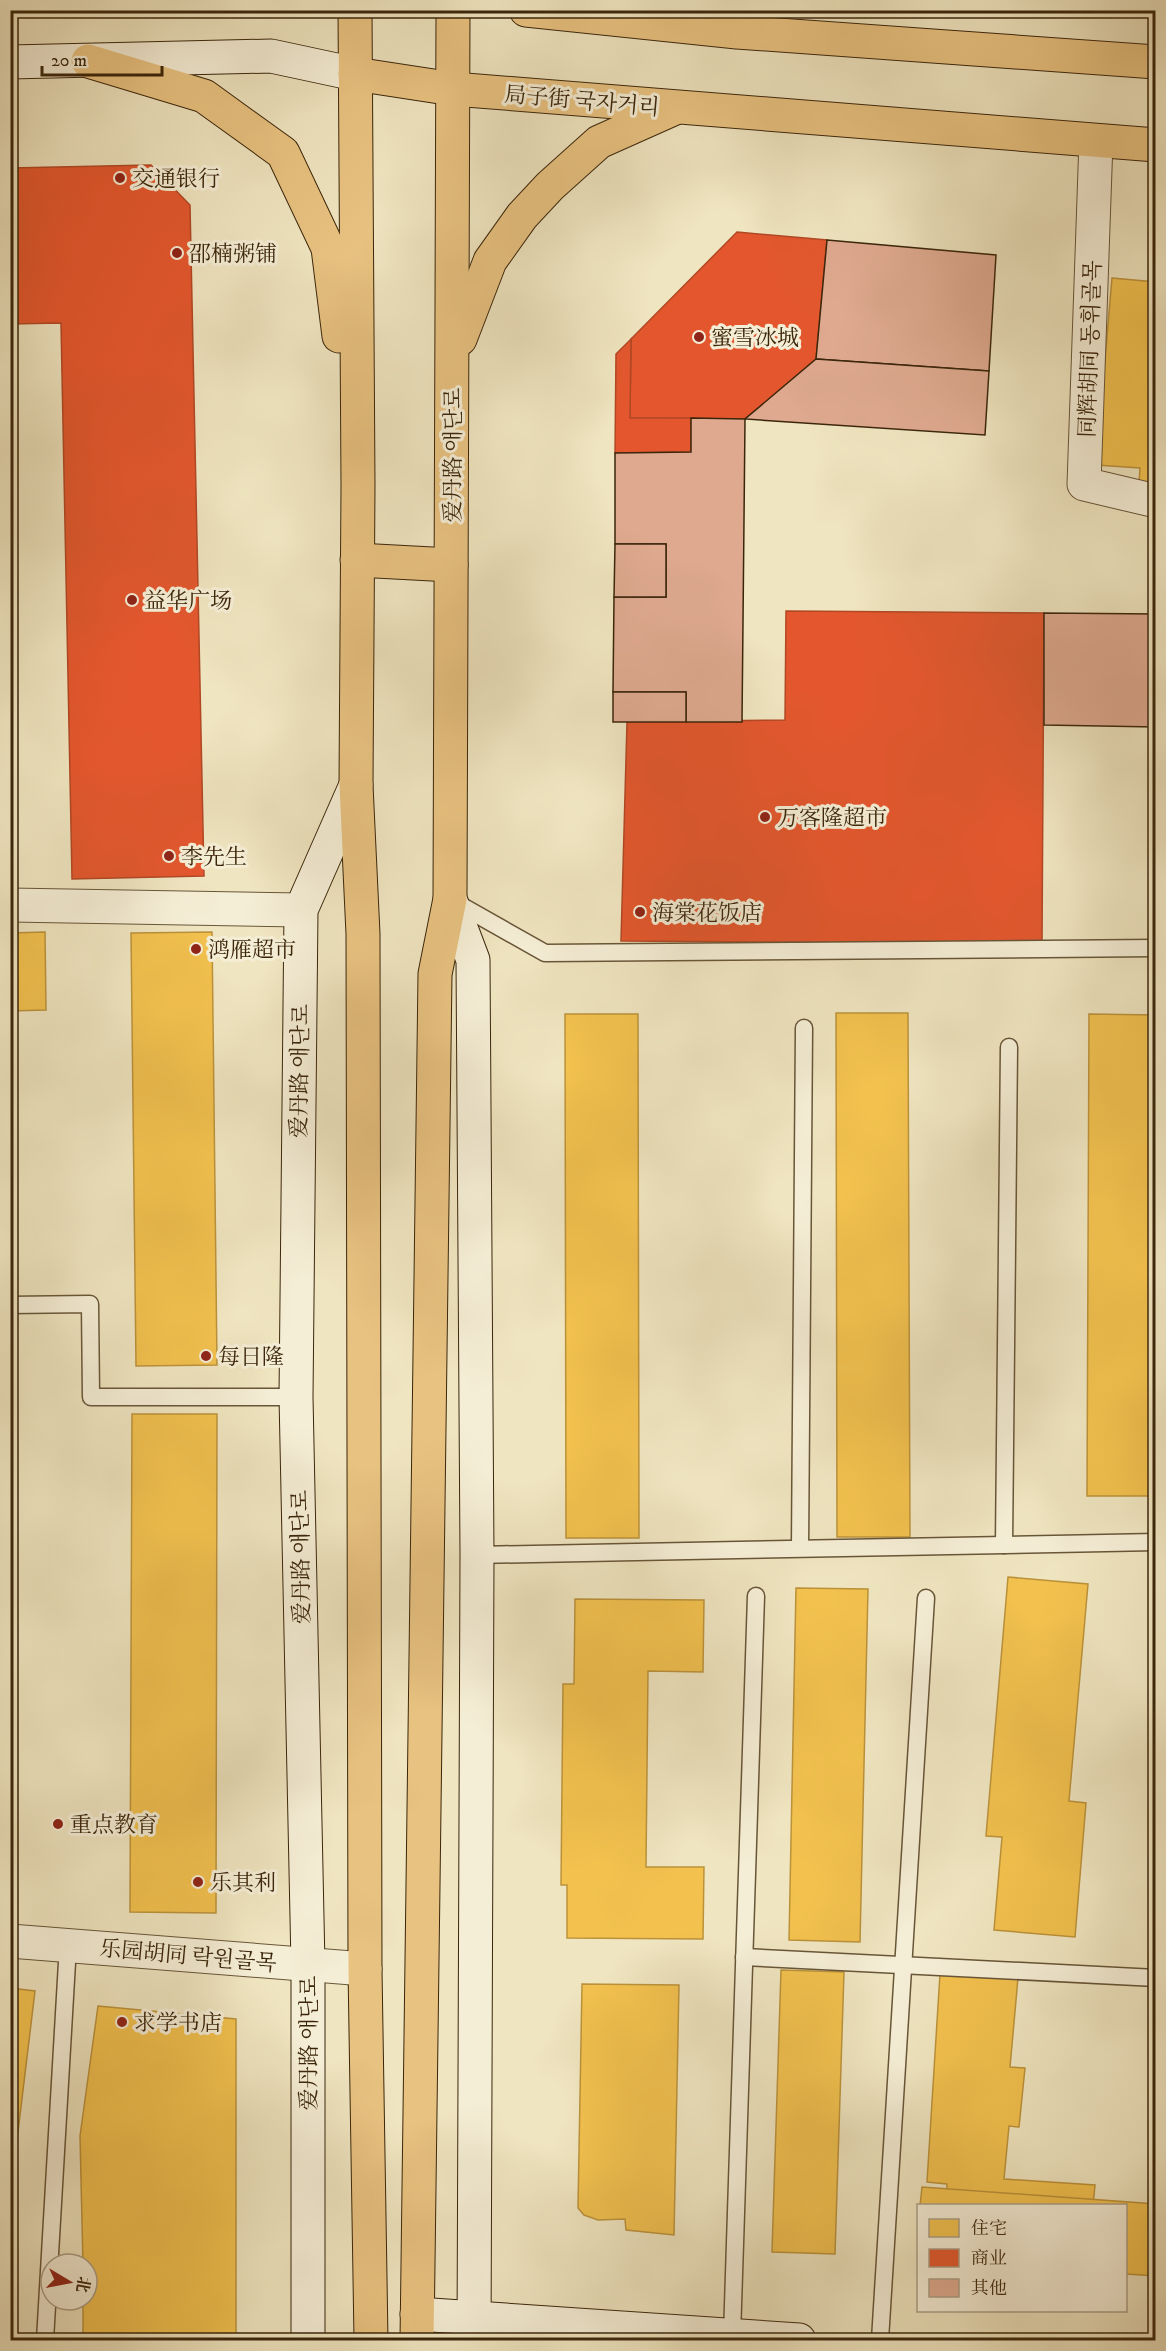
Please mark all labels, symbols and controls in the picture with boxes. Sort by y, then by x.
scale bar [42,39,162,77]
text: 20 m [51,50,87,72]
street label: 局子街 국자거리 [503,81,661,122]
place label: 交通银行 [132,166,220,193]
marker: 交通银行 [113,171,127,185]
place label: 邵楠粥铺 [189,241,277,268]
marker: 邵楠粥铺 [170,246,184,260]
street label: 同辉胡同 동휘골목 [1074,260,1107,438]
place label: 蜜雪冰城 [711,325,799,352]
marker: 蜜雪冰城 [692,330,706,344]
street label: 爱丹路 애단로 [440,388,467,522]
place label: 益华广场 [144,588,232,615]
marker: 益华广场 [125,593,139,607]
place label: 万客隆超市 [777,805,887,832]
marker: 万客隆超市 [758,810,772,824]
place label: 李先生 [181,844,247,871]
marker: 李先生 [162,849,176,863]
place label: 海棠花饭店 [652,900,762,927]
marker: 海棠花饭店 [633,905,647,919]
place label: 鸿雁超市 [208,937,296,964]
marker: 鸿雁超市 [189,942,203,956]
street label: 爱丹路 애단로 [286,1004,315,1138]
place label: 每日隆 [218,1344,284,1371]
marker: 每日隆 [199,1349,213,1363]
street label: 爱丹路 애단로 [287,1490,316,1624]
place label: 重点教育 [70,1812,158,1839]
marker: 重点教育 [51,1817,65,1831]
place label: 乐其利 [210,1870,276,1897]
marker: 乐其利 [191,1875,205,1889]
street label: 乐园胡同 락원골목 [98,1935,278,1978]
street label: 爱丹路 애단로 [296,1976,323,2110]
place label: 求学书店 [134,2010,222,2037]
marker: 求学书店 [115,2015,129,2029]
legend [917,2204,1127,2312]
text: 住宅 [971,2218,1007,2240]
text: 商业 [971,2248,1007,2270]
north arrow [39,2252,99,2312]
text: 北 [72,2275,94,2294]
text: 其他 [971,2278,1007,2300]

